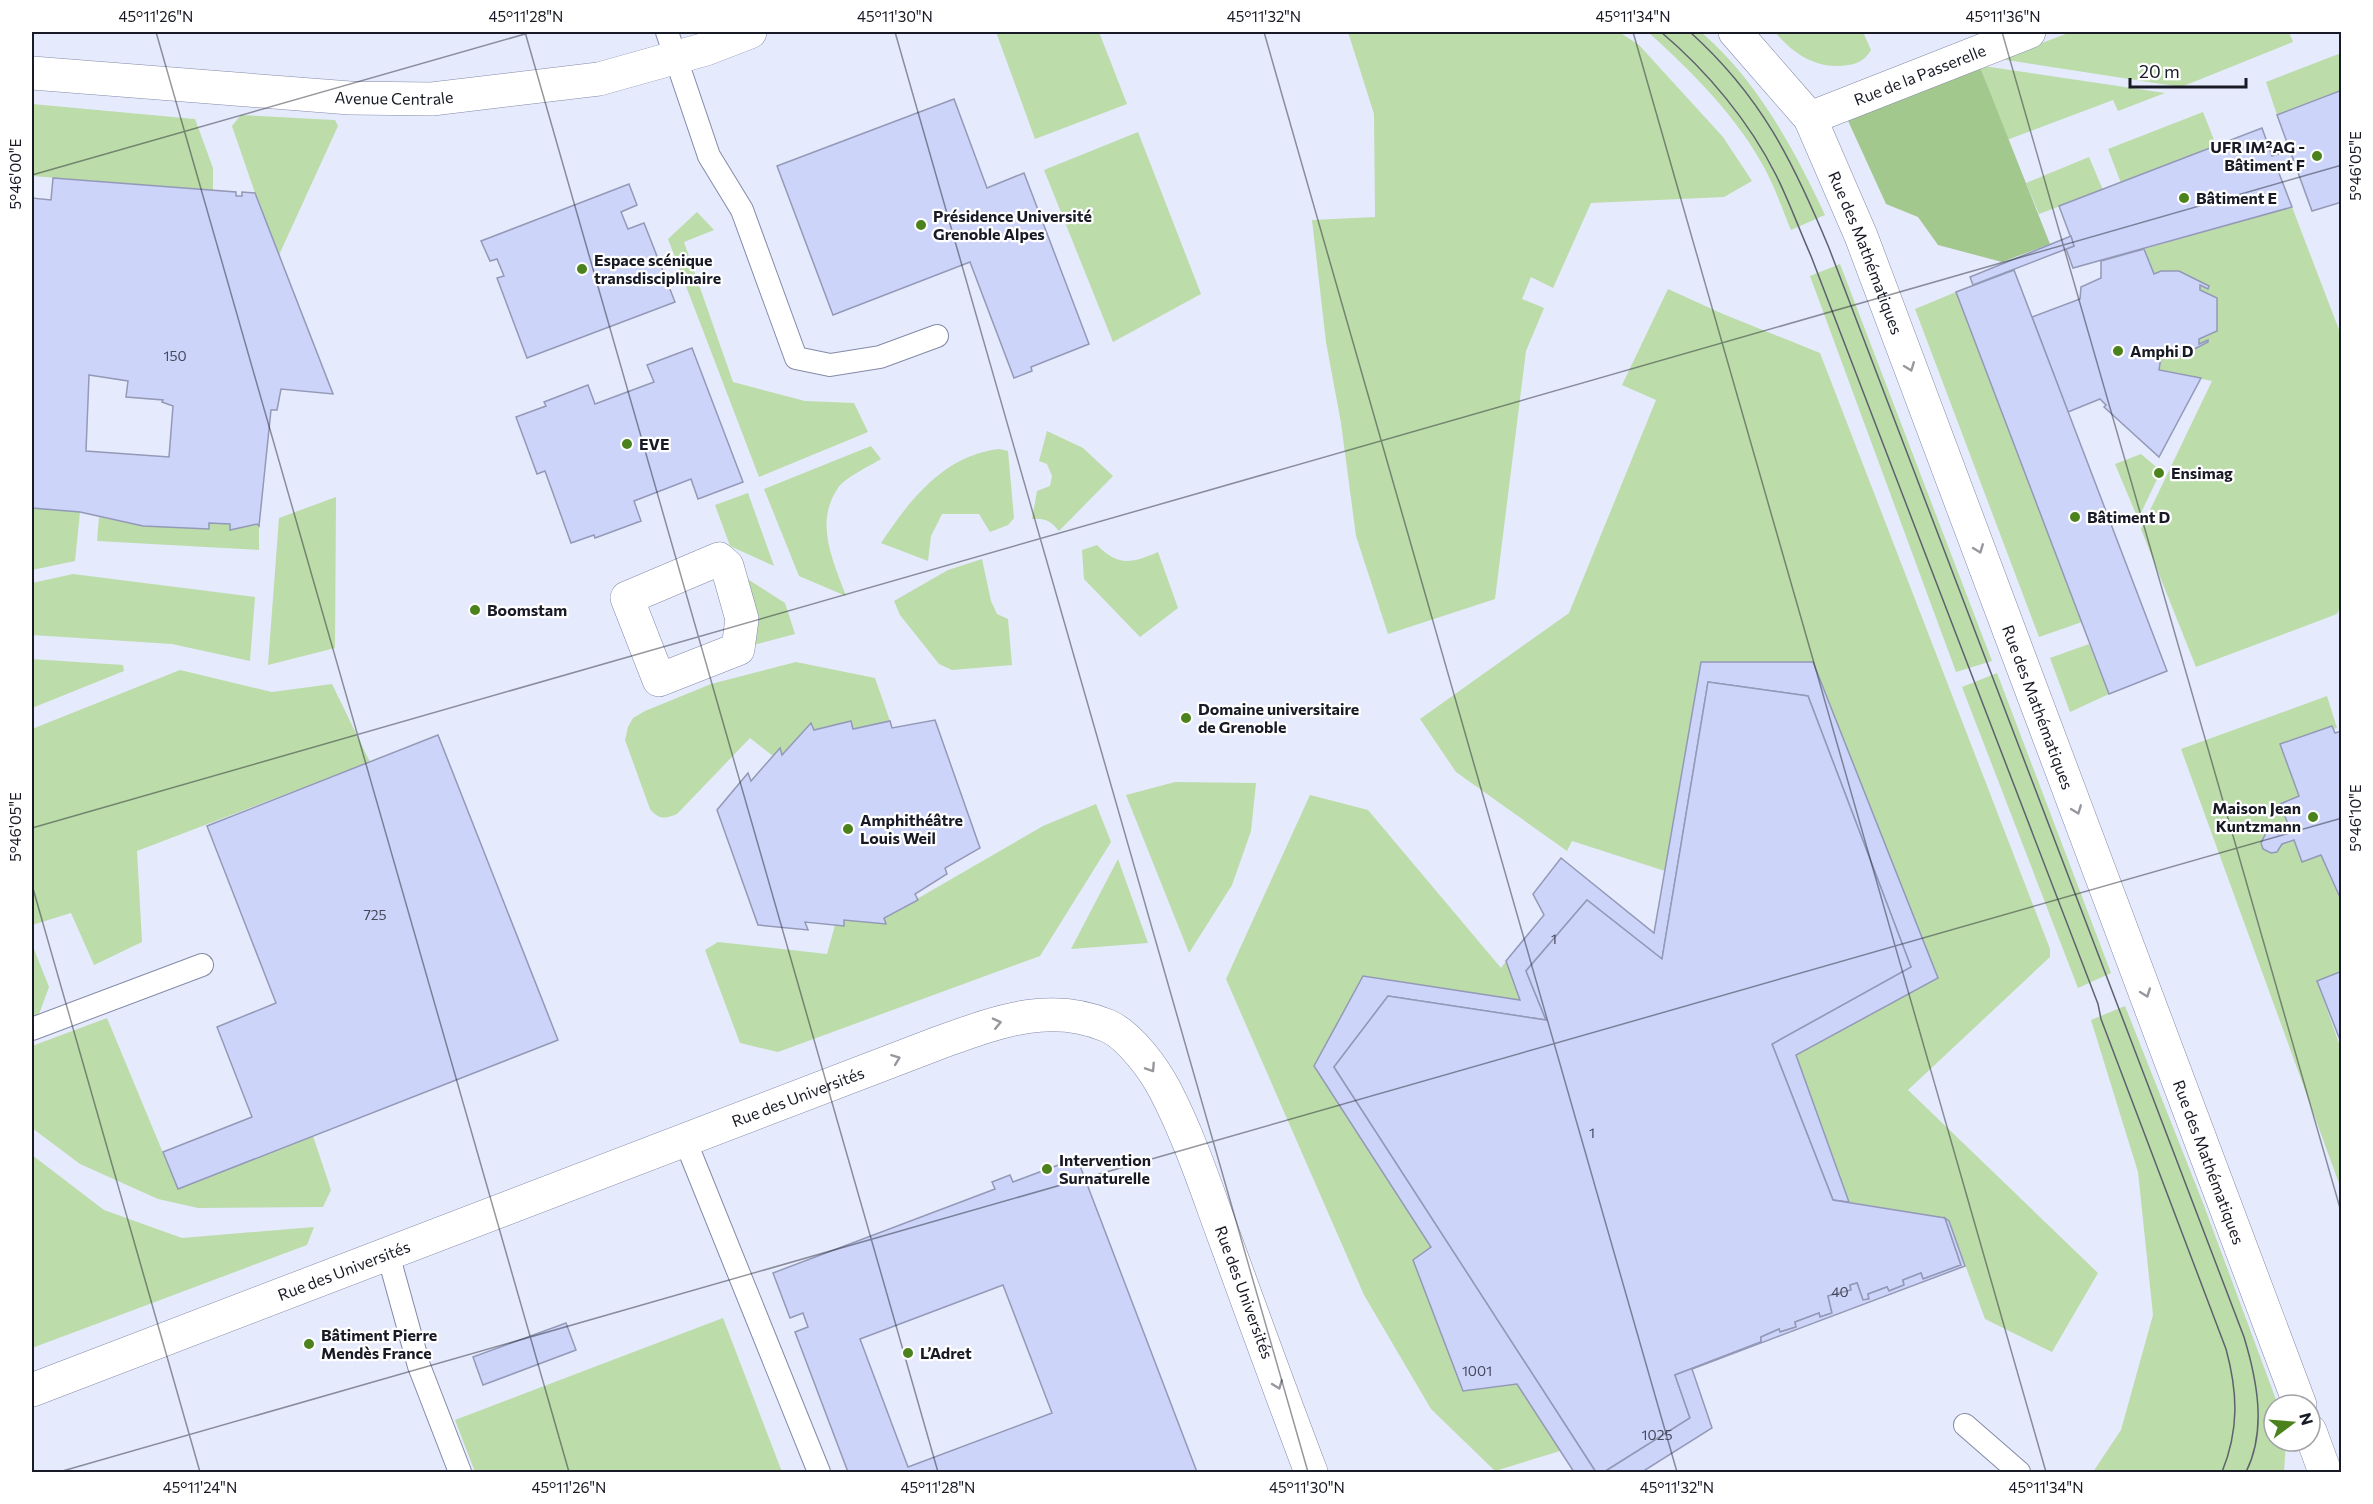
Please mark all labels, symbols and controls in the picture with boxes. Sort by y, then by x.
text: 45°11'26"N [119,7,193,25]
text: 45°11'28"N [489,7,563,25]
text: 45°11'30"N [857,7,933,25]
text: 45°11'32"N [1227,7,1301,25]
text: 45°11'34"N [1596,7,1670,25]
text: 45°11'36"N [1965,7,2041,25]
street label: Rue de la Passerelle [1851,40,1988,109]
scale bar [2130,51,2246,89]
text: 20 m [2139,60,2180,82]
street label: Avenue Centrale [334,87,454,108]
text: 5°46'05"E [2346,131,2364,201]
place label: UFR IM²AG - Bâtiment F [2210,137,2305,174]
text: 5°46'00"E [6,138,24,209]
marker: UFR IM²AG - Bâtiment F [2310,149,2324,163]
street label: Rue des Mathématiques [1825,168,1907,337]
place label: Bâtiment E [2196,188,2277,207]
marker: Bâtiment E [2177,191,2191,205]
place label: Présidence Université Grenoble Alpes [933,206,1092,243]
marker: Présidence Université Grenoble Alpes [914,218,928,232]
place label: Espace scénique transdisciplinaire [594,250,721,287]
marker: Espace scénique transdisciplinaire [575,262,589,276]
place label: Amphi D [2130,341,2194,360]
marker: Amphi D [2111,344,2125,358]
house number: 150 [163,347,187,364]
one-way arrow [1903,361,1915,372]
place label: EVE [639,434,669,453]
marker: EVE [620,437,634,451]
place label: Ensimag [2171,463,2233,482]
marker: Ensimag [2152,466,2166,480]
place label: Bâtiment D [2087,507,2171,526]
marker: Bâtiment D [2068,510,2082,524]
one-way arrow [1972,543,1984,554]
place label: Boomstam [487,600,567,619]
marker: Boomstam [468,603,482,617]
street label: Rue des Mathématiques [1999,622,2078,792]
place label: Domaine universitaire de Grenoble [1198,699,1359,736]
marker: Domaine universitaire de Grenoble [1179,711,1193,725]
text: 5°46'10"E [2346,784,2364,852]
text: 5°46'05"E [6,792,24,862]
place label: Maison Jean Kuntzmann [2212,798,2301,835]
one-way arrow [2070,804,2083,815]
place label: Amphithéâtre Louis Weil [860,810,963,847]
marker: Maison Jean Kuntzmann [2306,810,2320,824]
marker: Amphithéâtre Louis Weil [841,822,855,836]
house number: 725 [363,906,387,923]
house number: 1 [1551,930,1557,947]
one-way arrow [2139,987,2151,998]
one-way arrow [991,1018,1001,1031]
one-way arrow [890,1054,901,1066]
street label: Rue des Universités [729,1062,867,1130]
one-way arrow [1144,1062,1156,1072]
street label: Rue des Mathématiques [2170,1077,2249,1247]
house number: 1 [1589,1124,1595,1141]
place label: Intervention Surnaturelle [1059,1150,1151,1187]
marker: Intervention Surnaturelle [1040,1162,1054,1176]
street label: Rue des Universités [1212,1223,1278,1361]
street label: Rue des Universités [275,1236,413,1304]
house number: 40 [1831,1283,1849,1300]
place label: Bâtiment Pierre Mendès France [321,1325,437,1362]
marker: Bâtiment Pierre Mendès France [302,1337,316,1351]
place label: L’Adret [920,1343,972,1362]
marker: L’Adret [901,1346,915,1360]
house number: 1001 [1462,1362,1492,1379]
one-way arrow [1271,1379,1284,1390]
north arrow [2262,1393,2322,1453]
text: N [2296,1410,2318,1427]
house number: 1025 [1642,1426,1672,1443]
text: 45°11'24"N [163,1478,237,1496]
text: 45°11'26"N [532,1478,606,1496]
text: 45°11'28"N [901,1478,975,1496]
text: 45°11'30"N [1269,1478,1345,1496]
text: 45°11'32"N [1640,1478,1714,1496]
text: 45°11'34"N [2009,1478,2083,1496]

